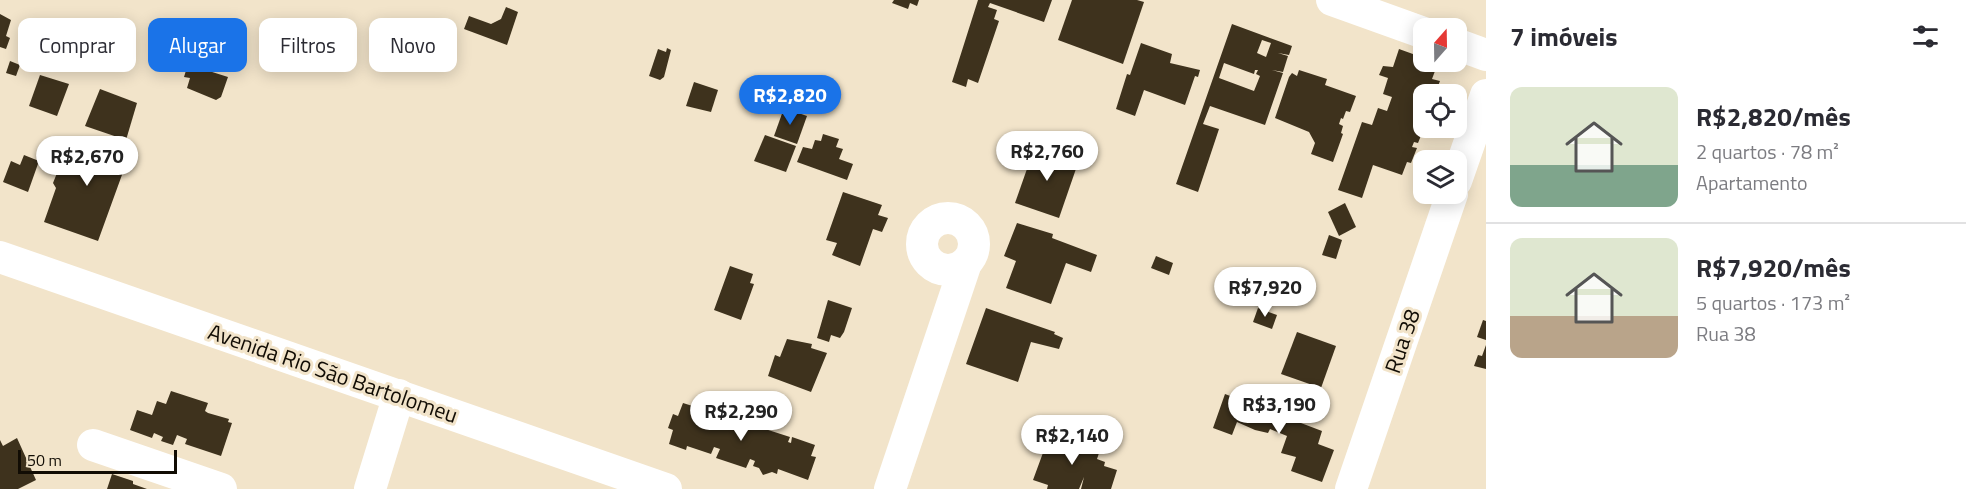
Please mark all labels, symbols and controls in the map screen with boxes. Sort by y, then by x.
text: 7 imóveis [1510,17,1617,56]
chip: Comprar [18,18,136,72]
chip: Alugar [148,18,247,72]
chip: Filtros [259,18,357,72]
chip: Novo [369,18,457,72]
north arrow [1413,18,1467,72]
map controls [1413,18,1467,204]
icon: filters [1909,20,1942,53]
pin: R$2,820 [735,75,845,126]
text: R$2,820 [753,79,827,110]
button: locate [1413,84,1467,138]
text: R$2,820/mês [1696,97,1851,136]
icon: home [1558,111,1630,183]
pin: R$2,760 [992,131,1102,182]
text: R$2,760 [1010,135,1084,166]
pin: R$2,670 [32,136,142,187]
text: 2 quartos · 78 m² [1696,136,1839,167]
text: R$2,670 [50,140,124,171]
button: layers [1413,150,1467,204]
text: Apartamento [1696,167,1808,198]
text: R$7,920/mês [1696,248,1851,287]
icon: home [1558,262,1630,334]
pin: R$7,920 [1210,267,1320,318]
text: R$7,920 [1228,271,1302,302]
text: 5 quartos · 173 m² [1696,287,1850,318]
street label: Rua 38 [1375,304,1429,378]
street label: Avenida Rio São Bartolomeu [204,314,462,432]
text: Rua 38 [1696,318,1756,349]
pin: R$3,190 [1224,384,1334,435]
text: R$3,190 [1242,388,1316,419]
pin: R$2,290 [686,391,796,442]
text: R$2,290 [704,395,778,426]
pin: R$2,140 [1017,415,1127,466]
text: R$2,140 [1035,419,1109,450]
scale bar [18,447,177,474]
text: 50 m [27,448,62,472]

